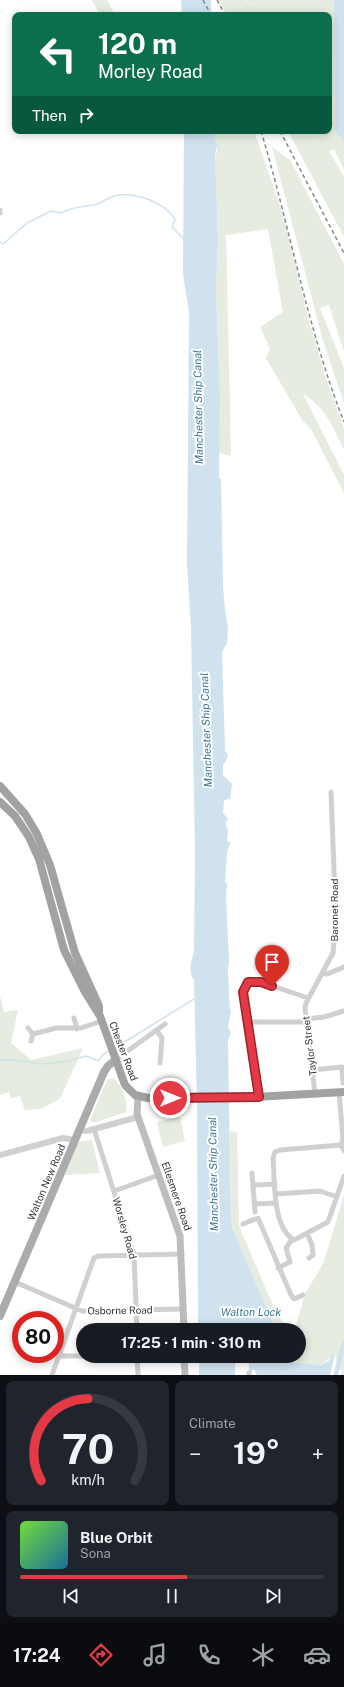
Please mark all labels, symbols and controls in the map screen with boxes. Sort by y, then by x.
text: 120 m [98,27,177,60]
icon: left [32,28,84,80]
text: Morley Road [98,61,203,82]
icon: right [75,104,97,126]
text: Then [32,107,67,124]
water label: Manchester Ship Canal [191,350,205,464]
water label: Manchester Ship Canal [198,673,214,787]
street label: Baronet Road [328,879,340,941]
pin [255,945,289,986]
icon: arrive [261,951,283,973]
street label: Taylor Street [299,1015,319,1077]
street label: Chester Road [107,1020,141,1082]
position arrow [149,1077,191,1119]
water label: Manchester Ship Canal [206,1117,220,1231]
street label: Walton New Road [24,1142,68,1222]
street label: Ellesmere Road [160,1160,194,1232]
street label: Worsley Road [110,1196,140,1260]
street label: Osborne Road [87,1303,153,1317]
water label: Walton Lock [221,1306,281,1318]
speed limit sign: 80 [12,1311,64,1363]
text: 17:25 · 1 min · 310 m [121,1334,261,1351]
text: Climate [189,1416,236,1431]
text: 70 [61,1424,114,1473]
text: 19° [233,1435,280,1471]
text: − [189,1441,201,1467]
text: + [312,1441,324,1467]
text: km/h [71,1471,104,1488]
text: Blue Orbit [80,1529,153,1546]
text: Sona [80,1546,111,1561]
icon: previous [60,1585,82,1607]
icon: pause [161,1585,183,1607]
icon: next [262,1585,284,1607]
icon: directions [87,1641,115,1669]
icon: music [141,1641,169,1669]
icon: phone [195,1641,223,1669]
icon: climate [249,1641,277,1669]
icon: car [303,1641,331,1669]
text: 17:24 [13,1645,60,1666]

